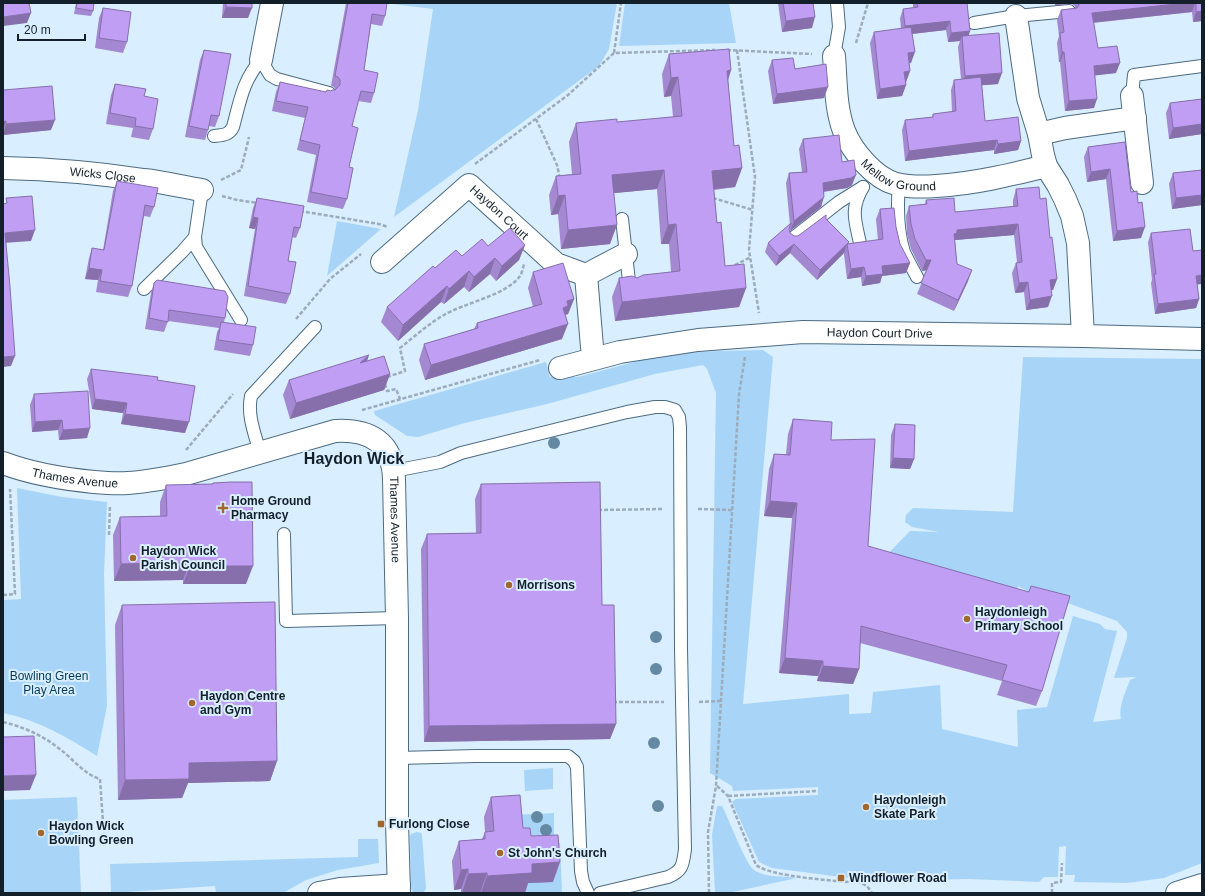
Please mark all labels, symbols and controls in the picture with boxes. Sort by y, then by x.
scale bar [18,16,85,42]
text: 20 m [24,23,51,37]
street label: Mellow Ground [858,156,936,194]
street label: Wicks Close [69,164,137,186]
street label: Haydon Court [467,182,532,243]
street label: Haydon Court Drive [827,325,933,341]
district label: Haydon Wick [304,450,404,467]
street label: Thames Avenue [31,465,118,490]
street label: Thames Avenue [387,476,403,563]
place label: Home Ground Pharmacy [231,494,311,522]
marker: Home Ground Pharmacy [218,503,228,513]
place label: Haydon Wick Parish Council [141,544,225,572]
marker: Haydon Wick Parish Council [128,553,138,563]
place label: Morrisons [517,578,575,592]
marker: Morrisons [504,580,514,590]
place label: Haydonleigh Primary School [975,605,1063,633]
marker: Haydonleigh Primary School [962,614,972,624]
park label: Bowling Green Play Area [10,669,88,697]
place label: Haydon Centre and Gym [200,689,286,717]
marker: Haydon Centre and Gym [187,698,197,708]
place label: Haydonleigh Skate Park [874,793,946,821]
marker: Haydonleigh Skate Park [861,802,871,812]
place label: Furlong Close [389,817,470,831]
place label: Haydon Wick Bowling Green [49,819,134,847]
marker: Furlong Close [376,819,386,829]
marker: Haydon Wick Bowling Green [36,828,46,838]
place label: St John's Church [508,846,607,860]
marker: St John's Church [495,848,505,858]
place label: Windflower Road [849,871,947,885]
marker: Windflower Road [836,873,846,883]

